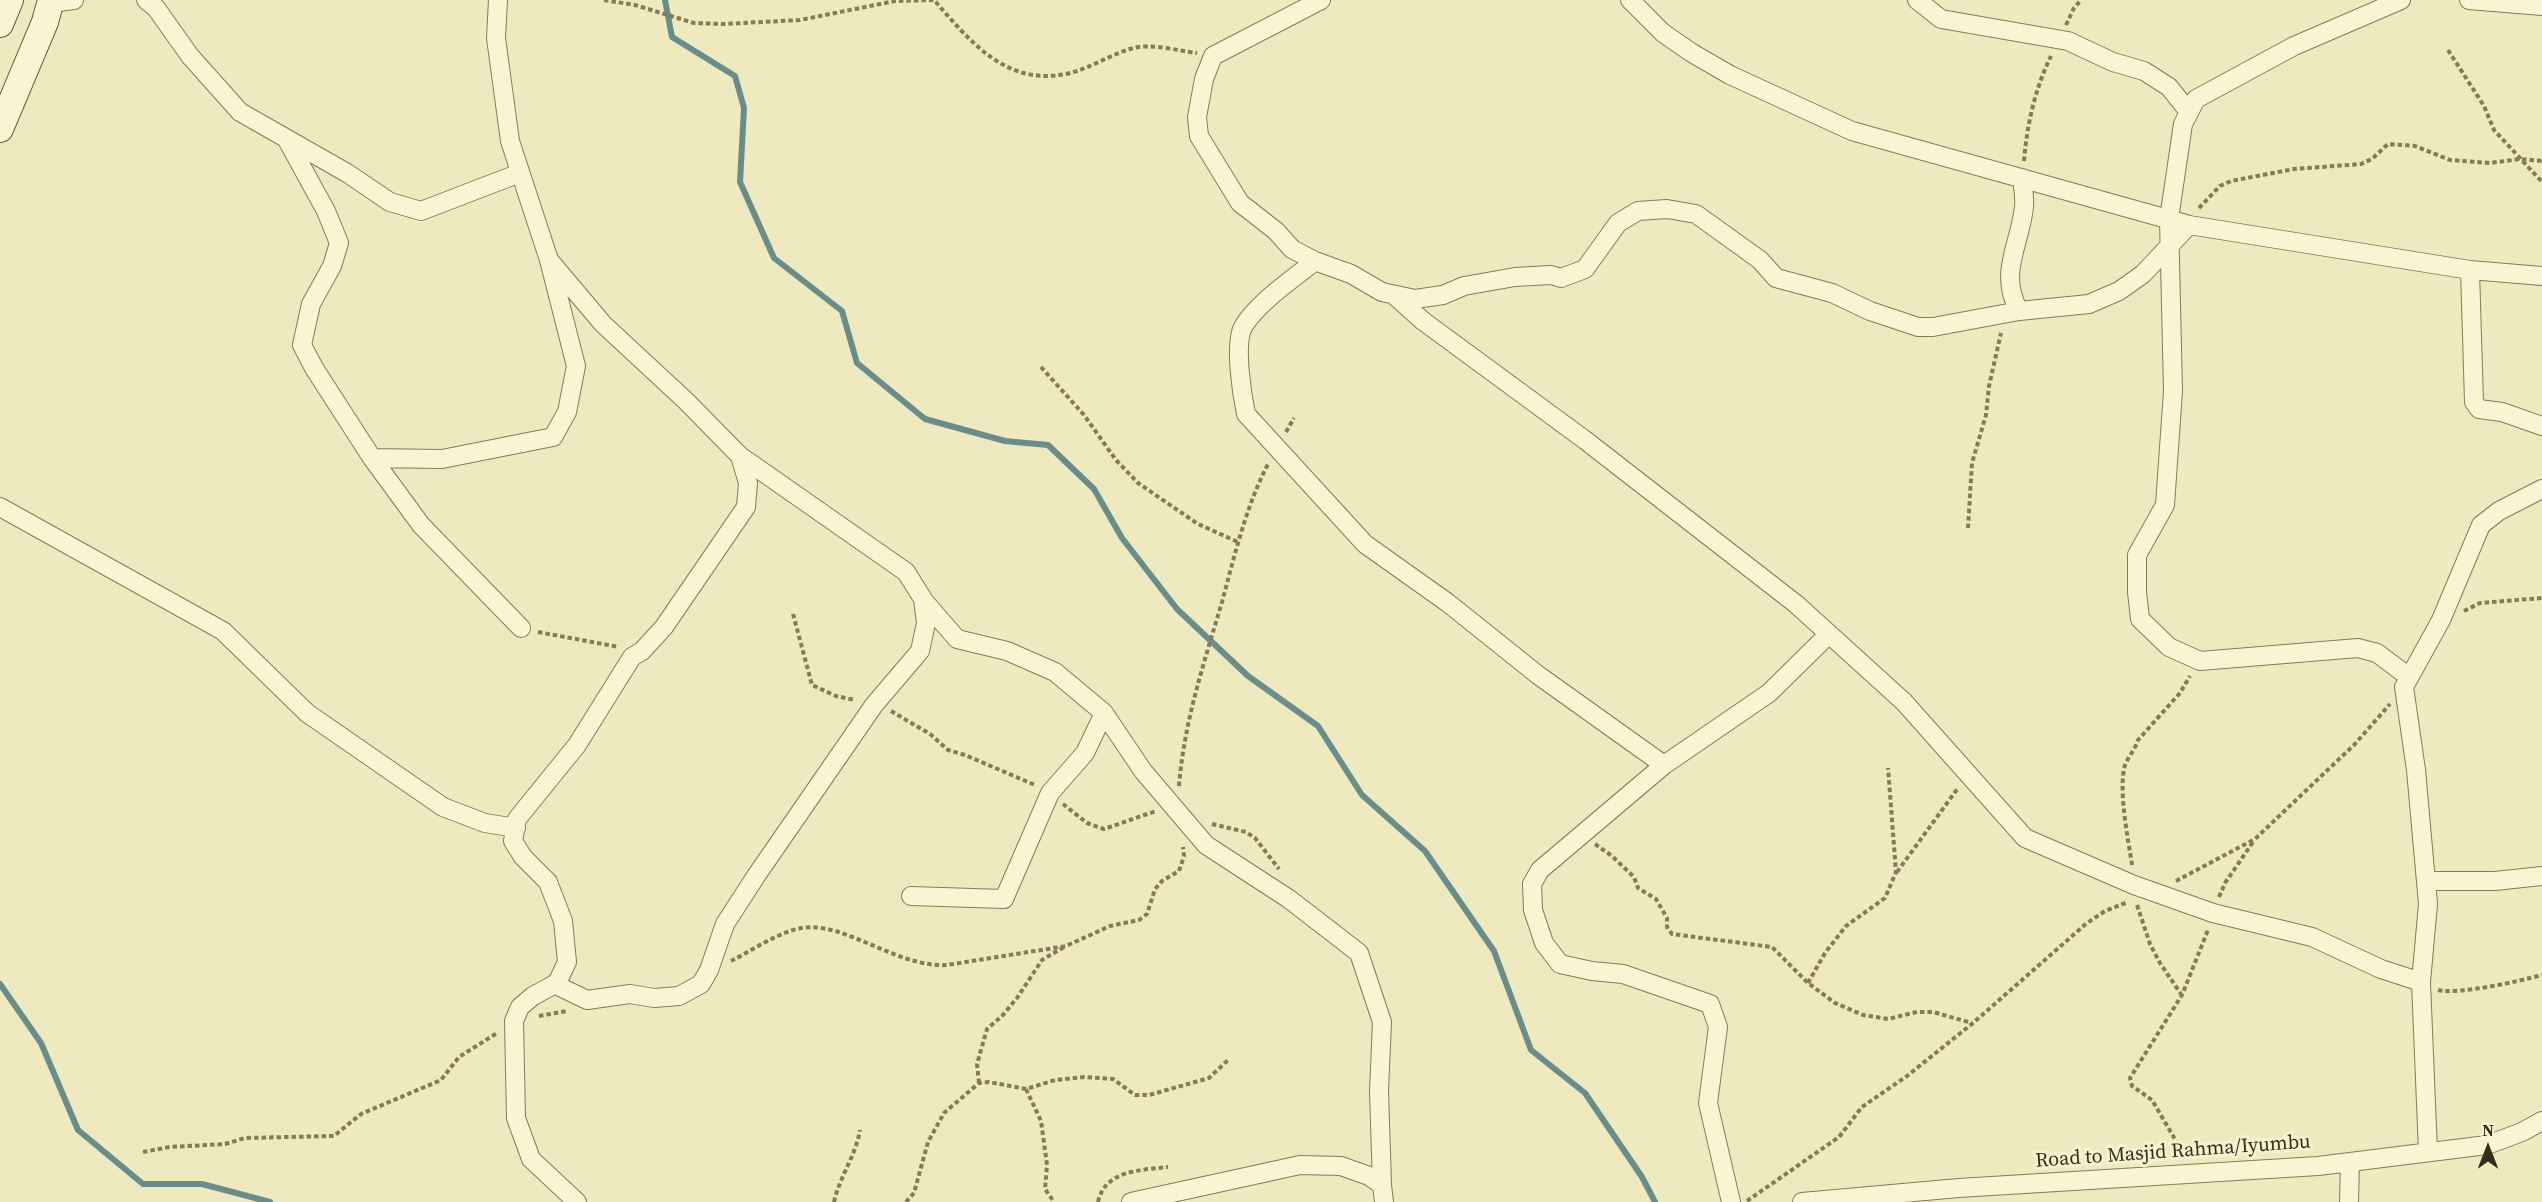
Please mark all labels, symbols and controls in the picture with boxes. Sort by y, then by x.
north arrow [2458,1118,2518,1178]
text: N [2482,1119,2494,1141]
street label: Road to Masjid Rahma/Iyumbu [2035,1130,2311,1174]

